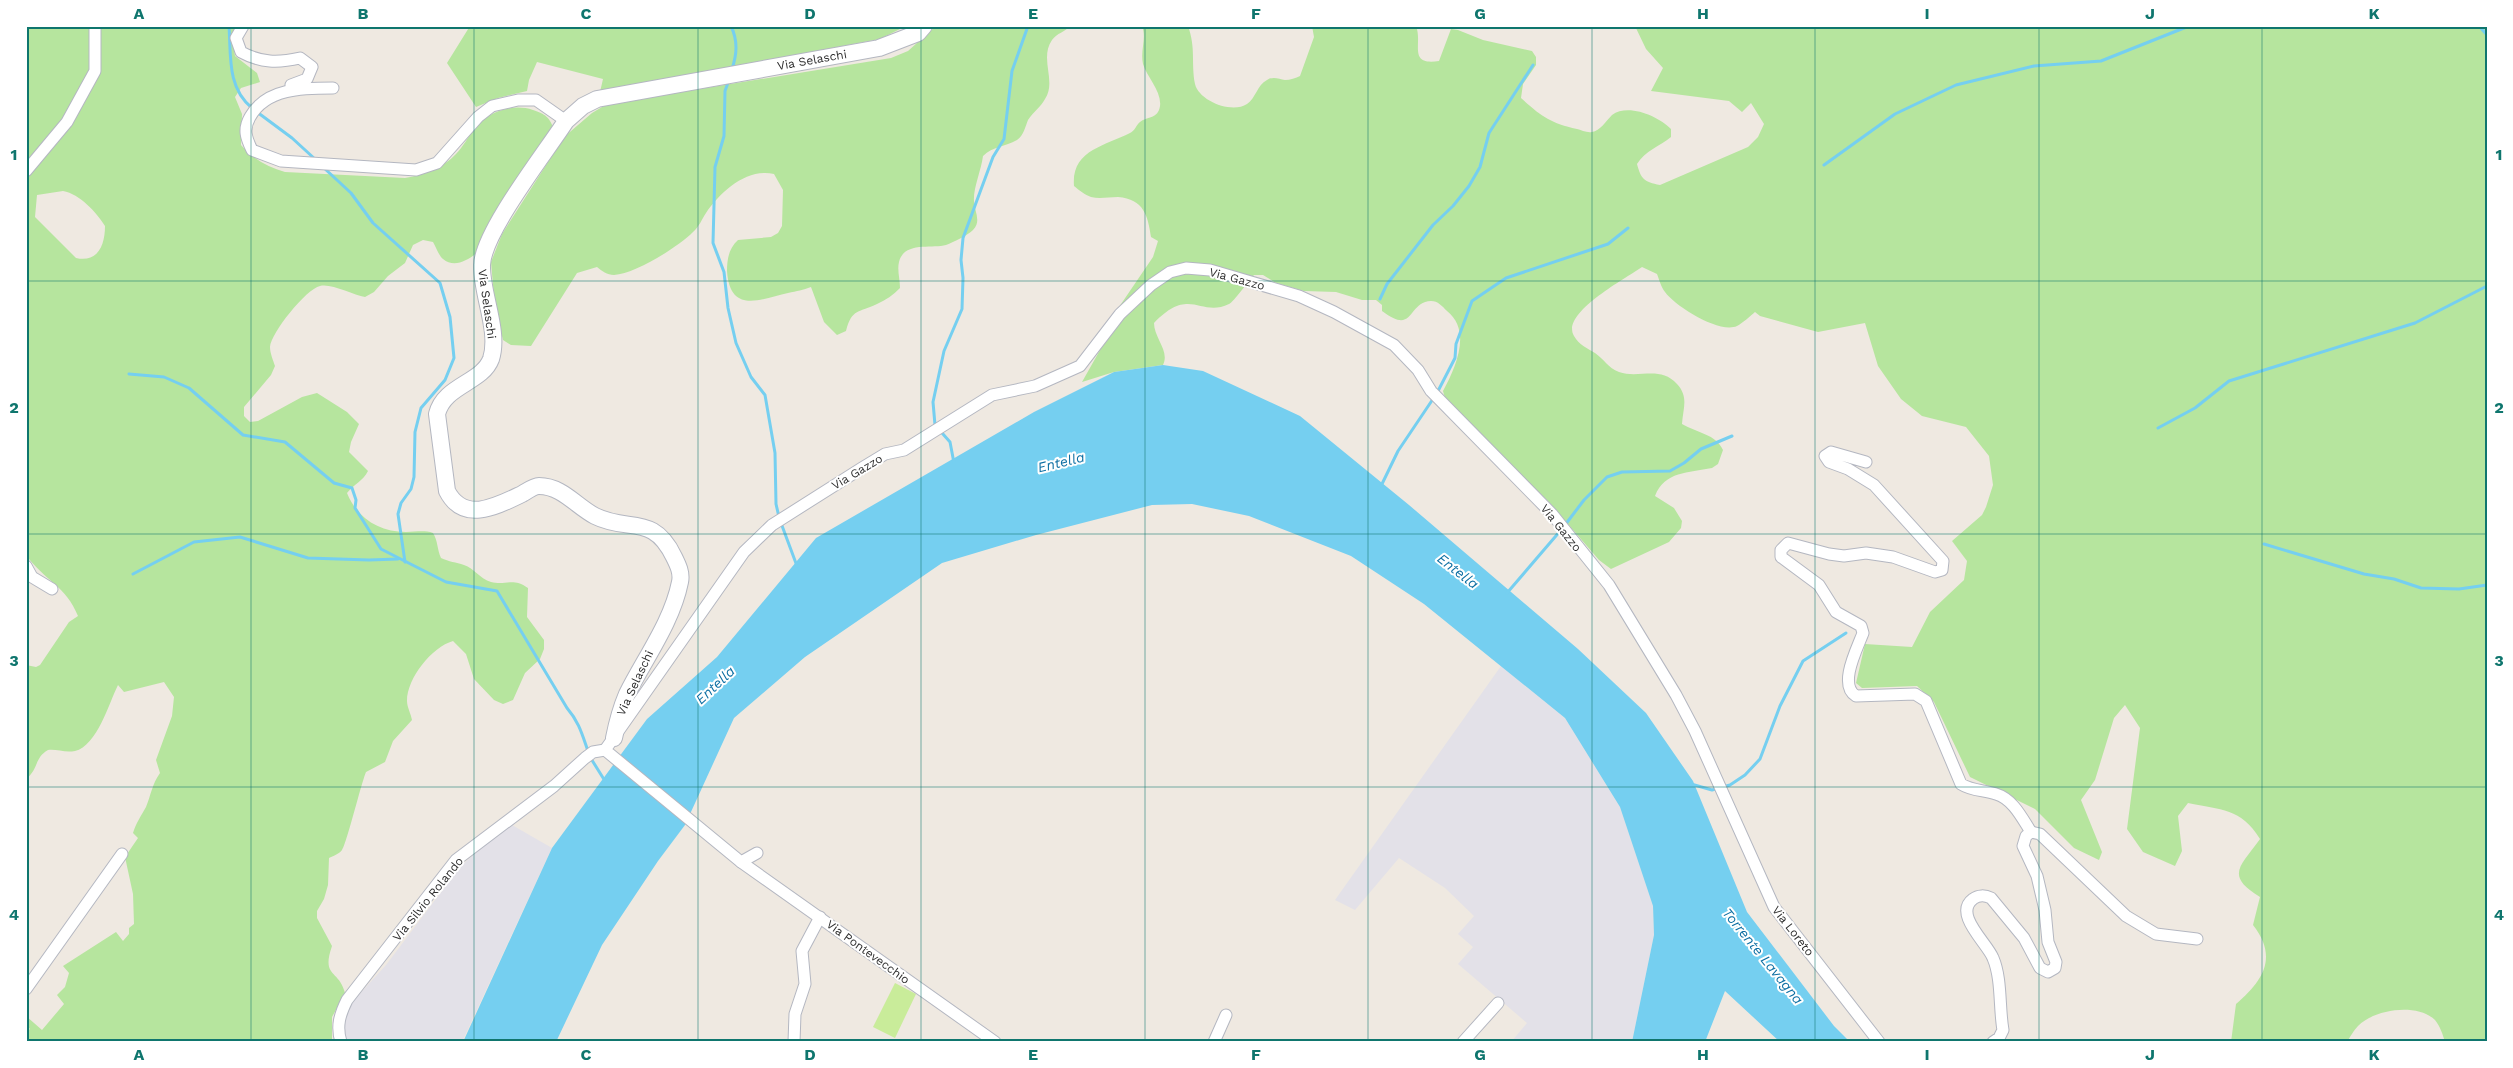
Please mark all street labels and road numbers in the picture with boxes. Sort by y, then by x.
street label: Via Selaschi [776,47,848,73]
street label: Via Gazzo [1208,265,1266,293]
street label: Via Selaschi [475,268,499,340]
street label: Via Gazzo [829,451,885,493]
street label: Via Gazzo [1538,501,1584,555]
street label: Via Selaschi [614,648,656,718]
street label: Via Silvio Rolando [390,854,466,944]
street label: Via Loreto [1769,903,1817,959]
street label: Via Pontevecchio [824,917,912,987]

